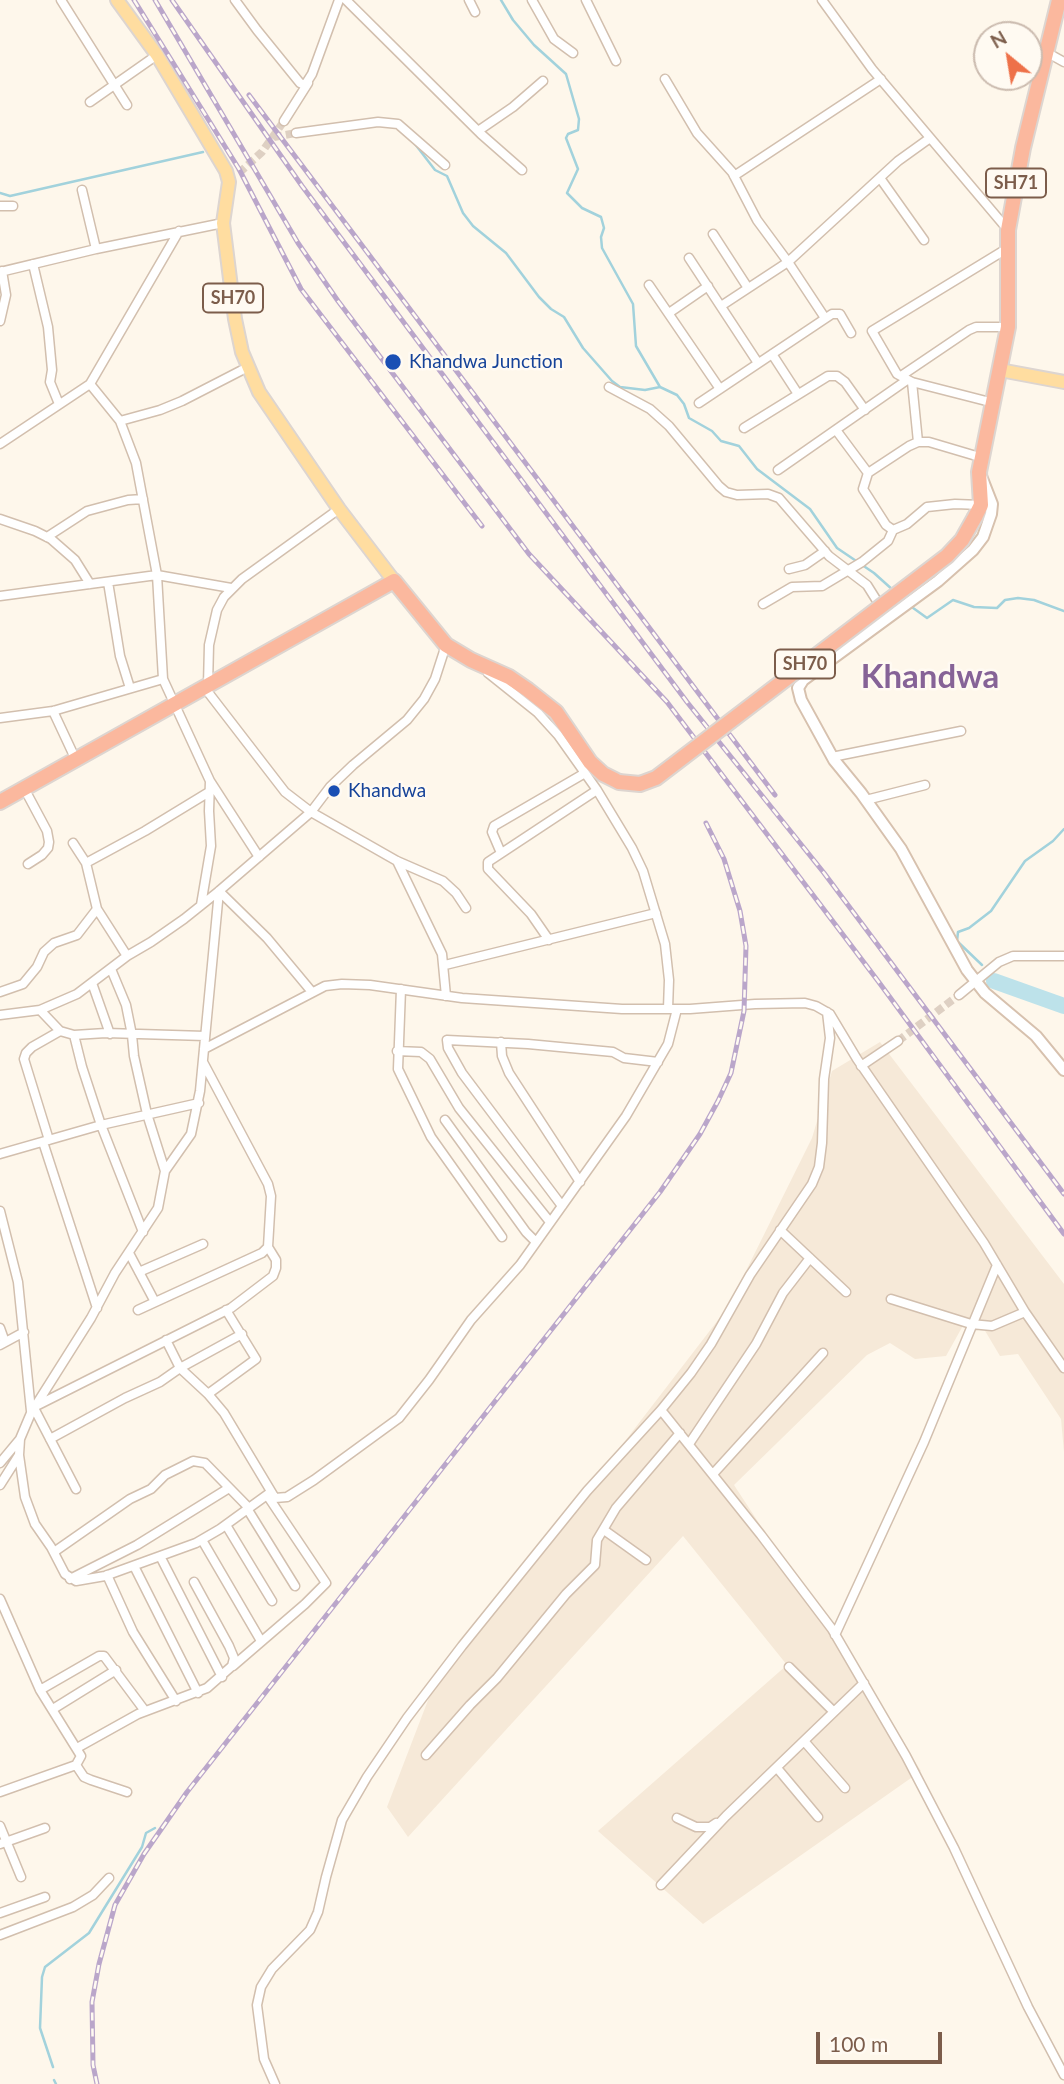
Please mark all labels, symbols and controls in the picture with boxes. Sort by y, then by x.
north arrow [973,21,1043,91]
text: N [986,25,1010,53]
road number: SH71 [986,168,1046,198]
road number: SH70 [203,284,263,312]
place label: Khandwa Junction [409,351,563,373]
marker: Khandwa Junction [383,352,403,372]
road number: SH70 [775,650,835,678]
district label: Khandwa [861,657,999,697]
place label: Khandwa [348,780,426,802]
marker: Khandwa [326,783,342,799]
scale bar [819,2018,945,2062]
text: 100 m [829,2031,888,2056]

